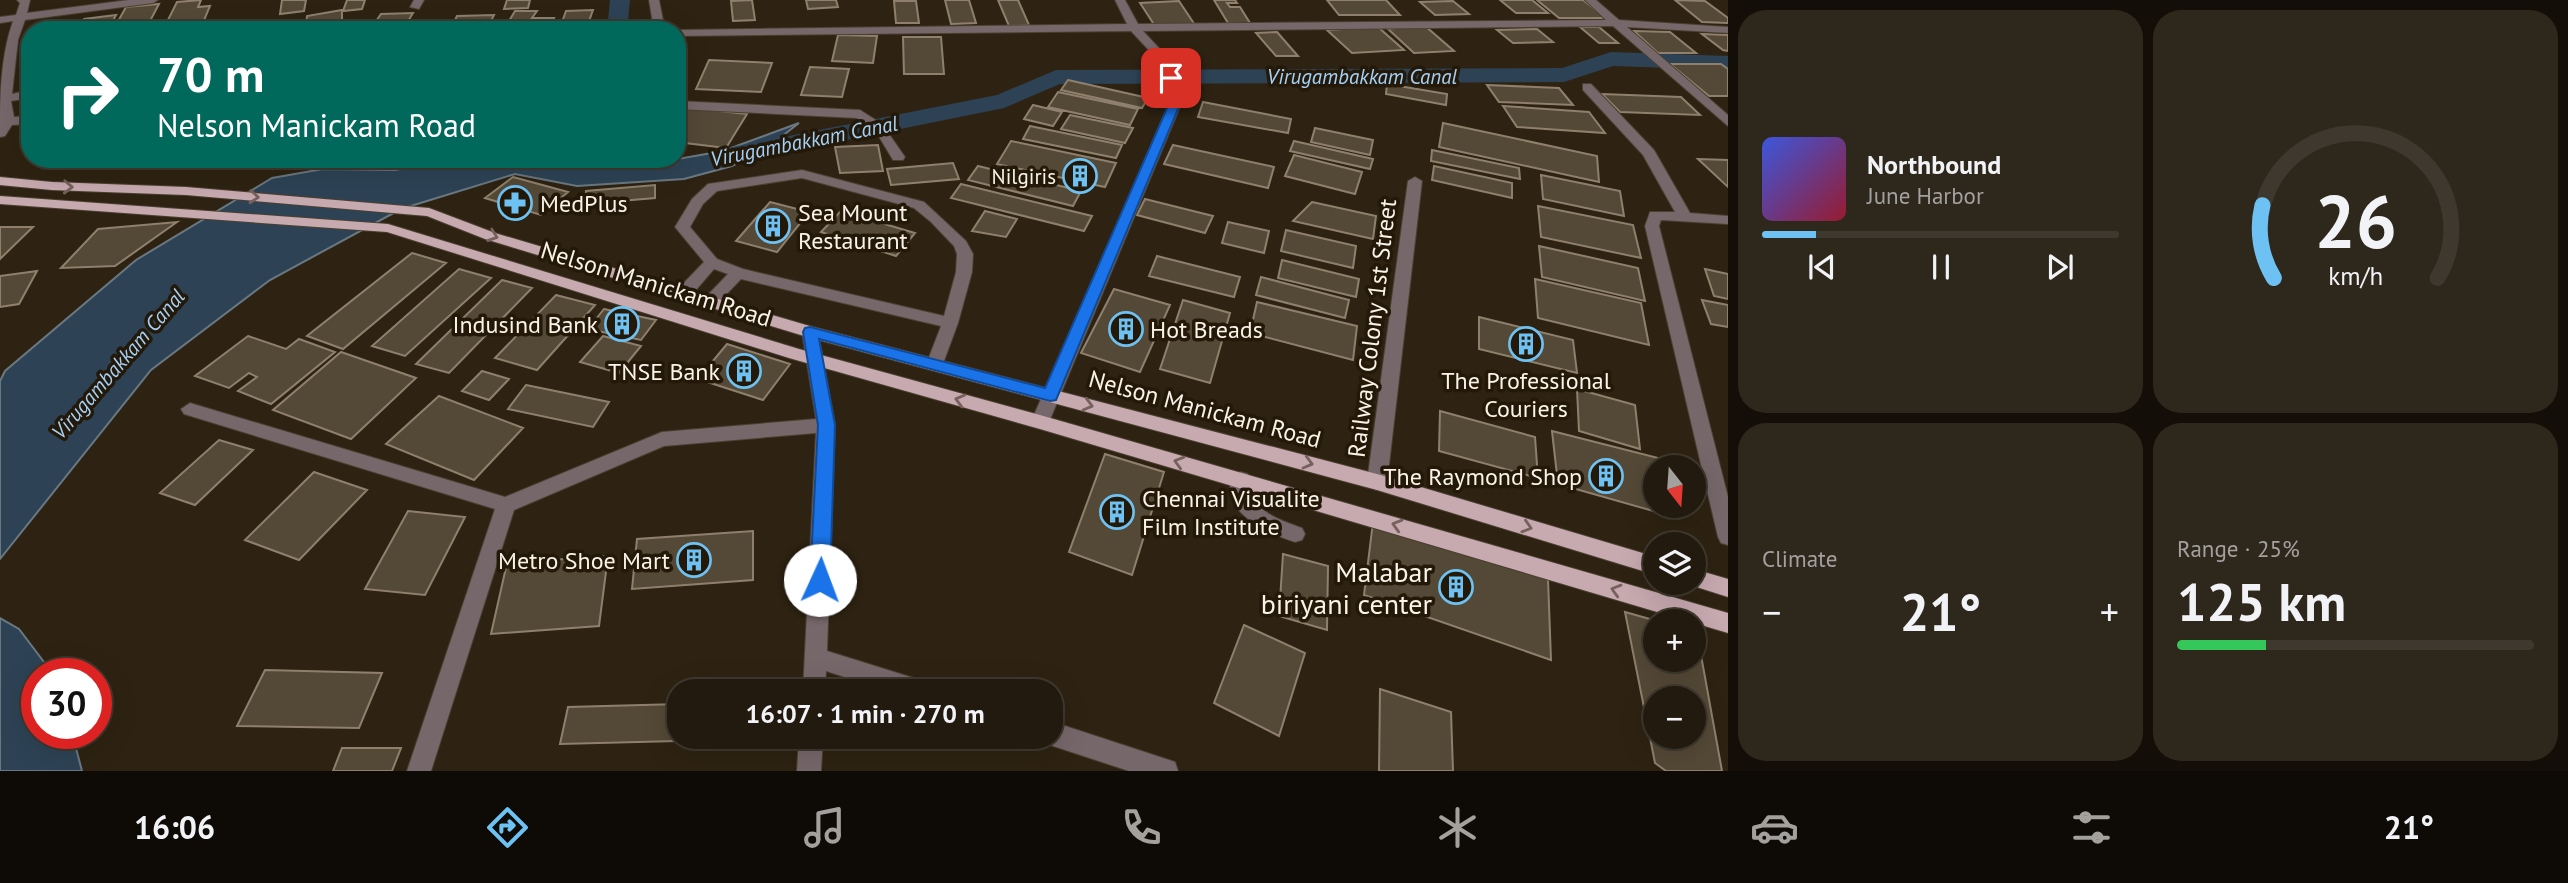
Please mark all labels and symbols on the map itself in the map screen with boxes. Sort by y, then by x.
pin [1141,48,1201,108]
water label: Virugambakkam Canal [1267,63,1457,90]
water label: Virugambakkam Canal [708,110,900,172]
building icon: Nilgiris [1061,157,1099,195]
place label: Nilgiris [992,163,1056,190]
one-way arrow [63,179,74,195]
pharmacy icon: MedPlus [496,184,534,222]
place label: MedPlus [540,188,628,219]
one-way arrow [249,189,260,204]
place label: Sea Mount Restaurant [798,197,908,256]
street label: Railway Colony 1st Street [1341,197,1403,459]
building icon: Sea Mount Restaurant [754,207,792,245]
one-way arrow [486,228,498,242]
street label: Nelson Manickam Road [537,234,775,334]
water label: Virugambakkam Canal [45,283,191,445]
building icon: Indusind Bank [603,305,641,343]
place label: Indusind Bank [453,309,598,340]
building icon: Hot Breads [1107,310,1145,348]
place label: Hot Breads [1150,314,1263,345]
building icon: The Professional Couriers [1507,325,1545,363]
building icon: TNSE Bank [725,352,763,390]
place label: TNSE Bank [608,356,720,387]
street label: Nelson Manickam Road [1085,363,1325,455]
place label: The Professional Couriers [1441,365,1611,424]
one-way arrow [954,393,966,408]
one-way arrow [1082,397,1094,412]
one-way arrow [1173,455,1185,470]
one-way arrow [1302,455,1314,470]
north arrow [1643,455,1706,518]
building icon: The Raymond Shop [1587,457,1625,495]
place label: The Raymond Shop [1383,461,1582,492]
place label: Chennai Visualite Film Institute [1142,483,1320,542]
building icon: Chennai Visualite Film Institute [1098,493,1136,531]
one-way arrow [1392,519,1404,534]
one-way arrow [1520,519,1532,533]
building icon: Metro Shoe Mart [675,541,713,579]
position arrow [783,543,857,617]
place label: Metro Shoe Mart [498,545,670,576]
place label: Malabar biriyani center [1261,553,1432,622]
building icon: Malabar biriyani center [1437,568,1475,606]
one-way arrow [1610,583,1622,598]
speed limit sign: 30 [21,658,112,749]

